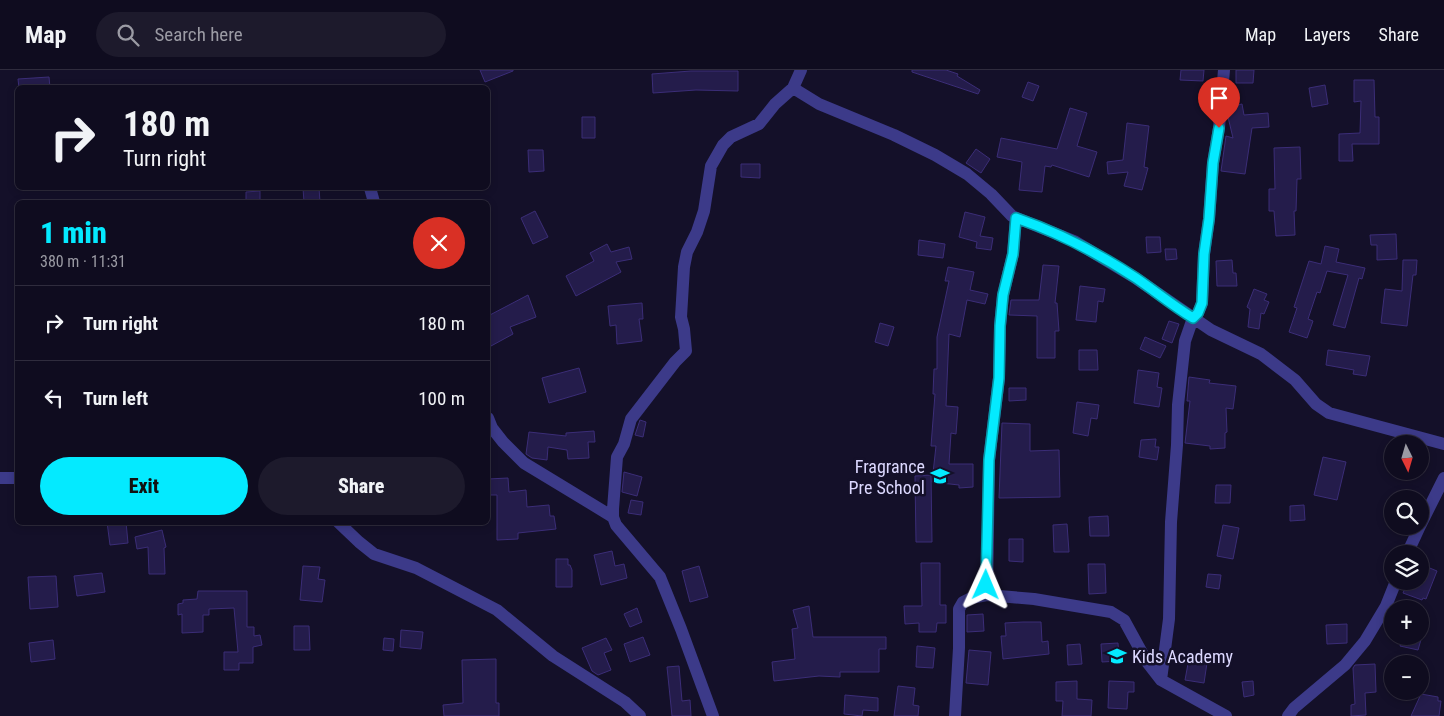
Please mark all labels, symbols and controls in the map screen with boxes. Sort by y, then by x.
search box [96,12,446,57]
text: Map [25,21,66,49]
icon: search [114,21,142,49]
text: Search here [154,23,243,46]
text: Map [1245,24,1276,45]
text: Layers [1304,24,1351,45]
text: Share [1379,24,1419,45]
pin [1198,77,1240,128]
icon: arrive [1205,84,1233,112]
text: 180 m [123,104,210,145]
icon: right [40,105,105,170]
text: Turn right [123,146,206,171]
text: 1 min [40,215,107,250]
button: close [413,217,465,269]
text: 380 m · 11:31 [40,252,126,271]
icon: right [40,309,68,337]
text: Turn right [83,312,158,335]
text: 180 m [418,312,465,335]
icon: left [40,384,68,412]
text: Turn left [83,387,148,410]
text: 100 m [418,387,465,410]
north arrow [1384,435,1429,480]
map controls [1384,435,1429,700]
place label: Fragrance Pre School [849,456,925,498]
button: Exit [40,457,248,515]
button: Share [258,457,465,515]
school or university icon: Fragrance Pre School [929,465,951,487]
button: search [1384,490,1429,535]
button: layers [1384,545,1429,590]
position arrow [959,558,1011,610]
button: + [1384,600,1429,645]
school or university icon: Kids Academy [1106,645,1128,667]
place label: Kids Academy [1132,646,1233,667]
button: − [1384,655,1429,700]

